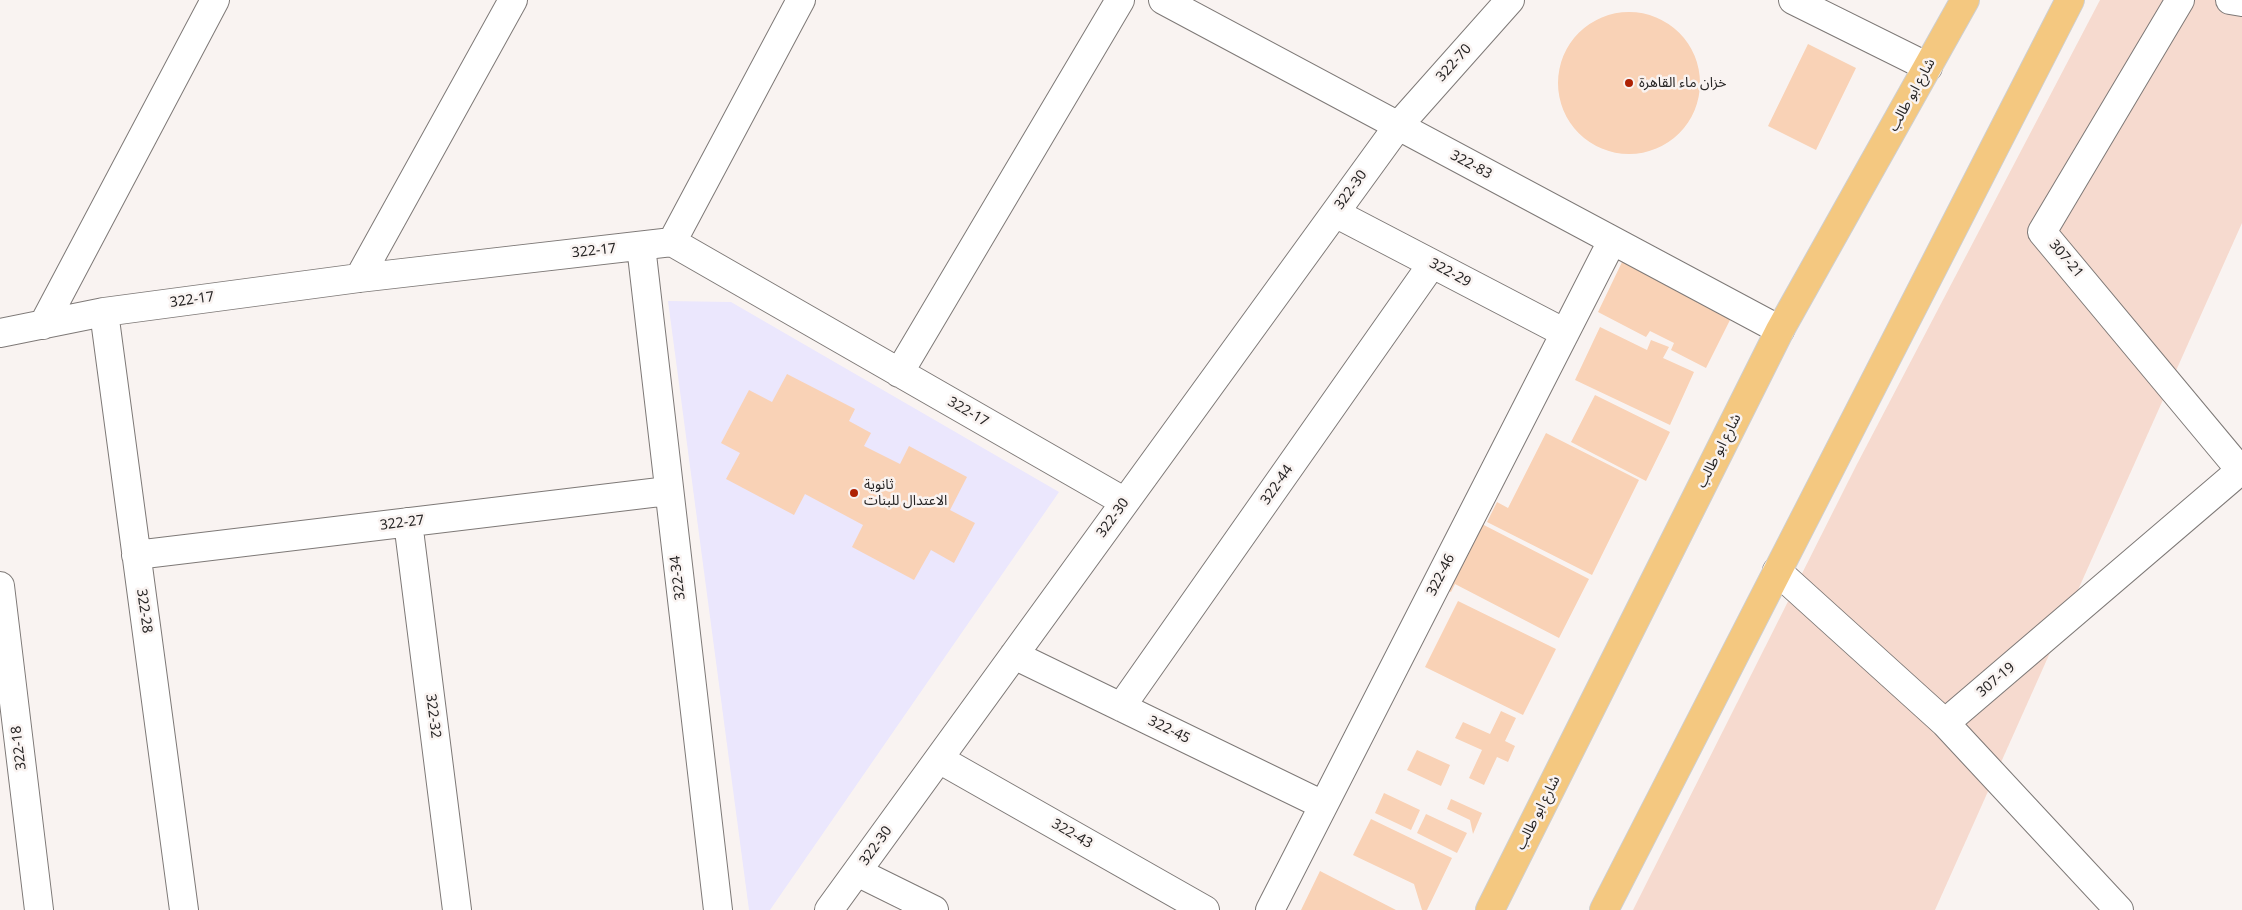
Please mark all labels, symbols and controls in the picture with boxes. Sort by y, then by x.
street label: 322-70 [1433,41,1475,85]
street label: شارع ابو طالب [1885,56,1939,134]
place label: خزان ماء القاهرة [1639,75,1726,91]
marker: خزان ماء القاهرة [1623,77,1635,89]
street label: 322-83 [1447,147,1495,183]
street label: 322-30 [1331,167,1371,213]
street label: 307-21 [2045,237,2087,281]
street label: 322-17 [571,240,617,262]
street label: 322-29 [1426,255,1474,291]
street label: 322-17 [169,289,215,311]
street label: 322-17 [945,394,991,430]
street label: شارع ابو طالب [1693,411,1745,491]
street label: 322-44 [1257,462,1297,508]
place label: ثانوية الاعتدال للبنات [864,477,947,510]
marker: ثانوية الاعتدال للبنات [848,487,860,499]
street label: 322-30 [1093,495,1133,541]
street label: 322-27 [379,512,425,534]
street label: 322-46 [1423,551,1459,599]
street label: 322-34 [667,555,689,601]
street label: 322-28 [133,588,155,634]
street label: 307-19 [1974,659,2018,701]
street label: 322-32 [422,693,444,739]
street label: 322-45 [1145,713,1193,747]
street label: 322-18 [8,725,30,771]
street label: شارع ابو طالب [1512,773,1564,853]
street label: 322-43 [1049,816,1095,852]
street label: 322-30 [856,823,896,869]

